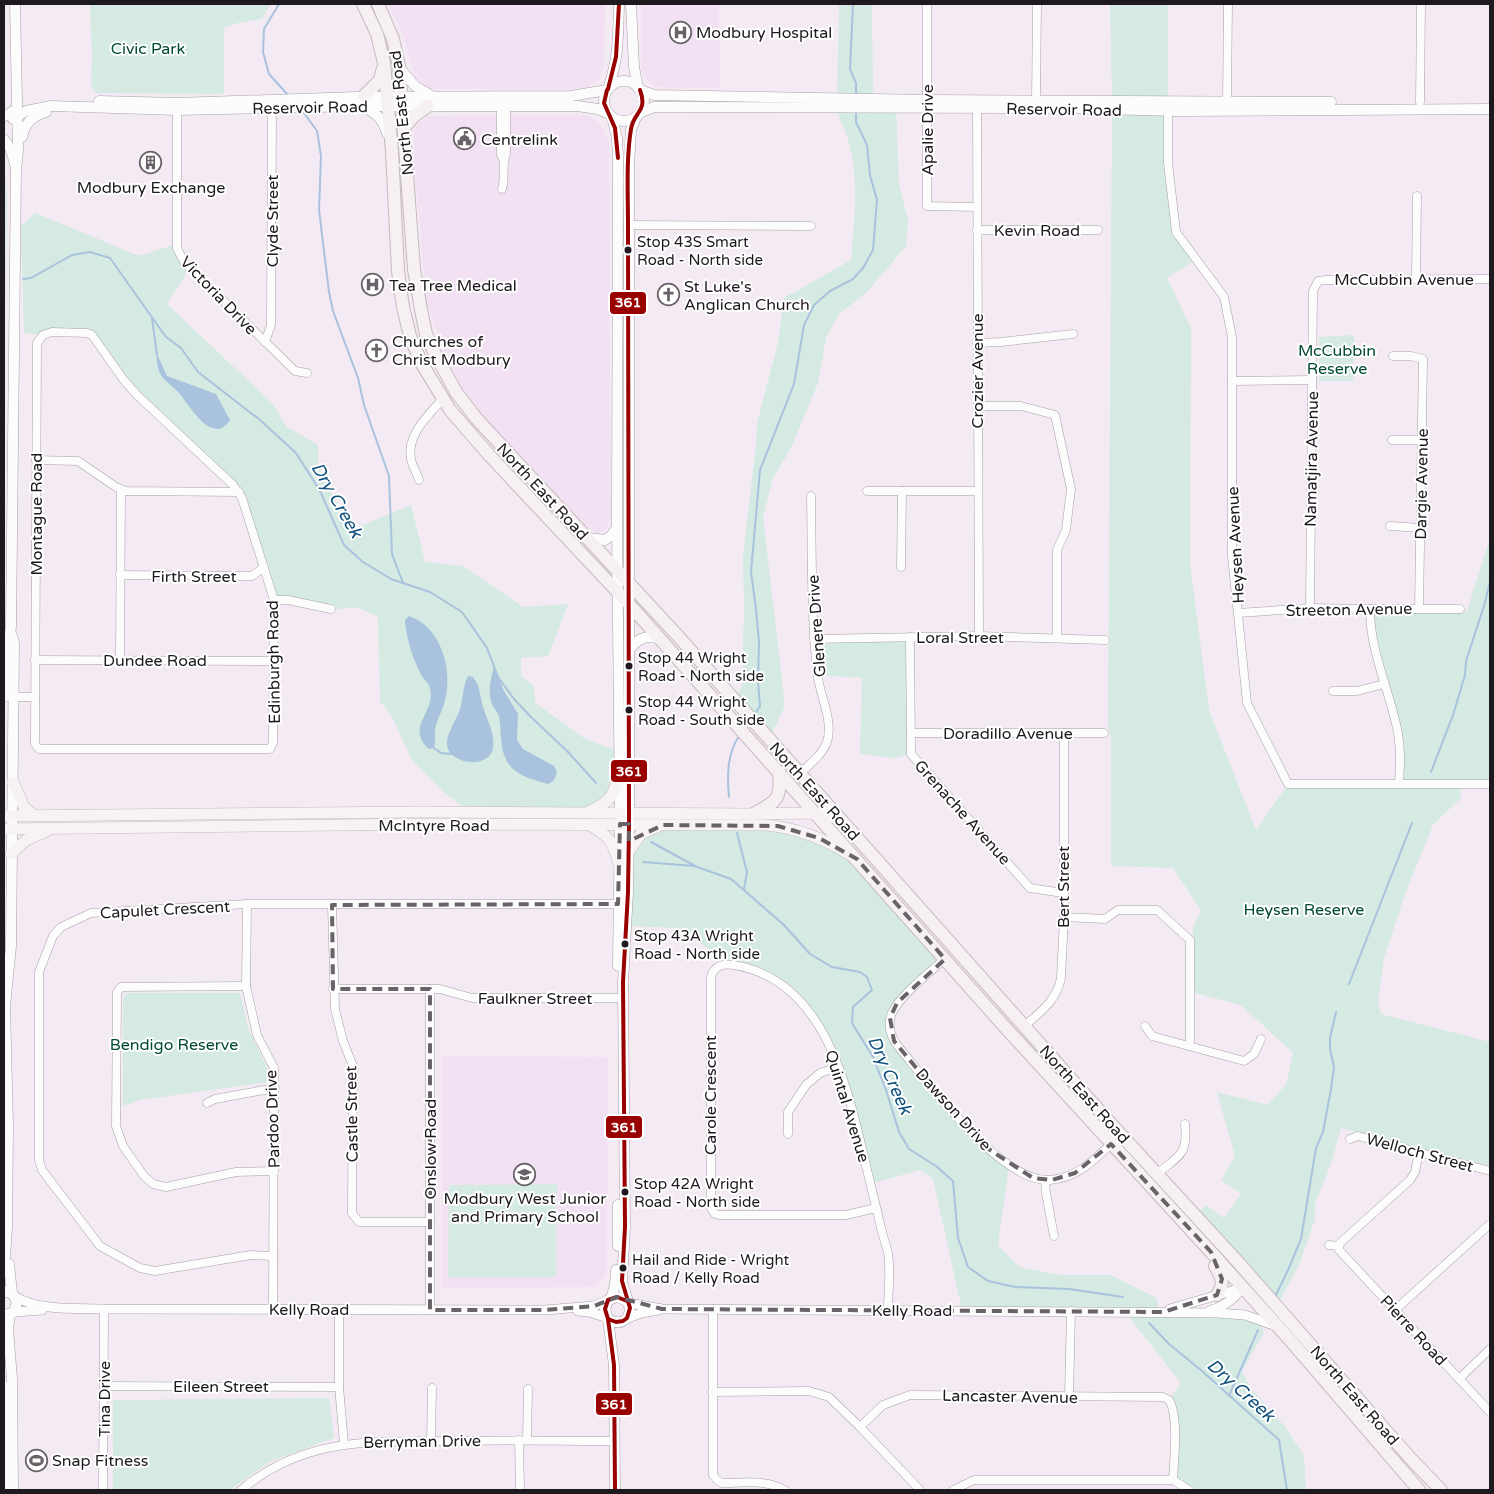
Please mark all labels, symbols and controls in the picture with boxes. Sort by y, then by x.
hospital icon: Modbury Hospital [668,20,692,44]
place label: Modbury Hospital [696,23,832,43]
park label: Civic Park [111,39,185,59]
street label: North East Road [385,49,419,176]
street label: Apalie Drive [918,84,938,176]
street label: Reservoir Road [252,97,368,119]
street label: Reservoir Road [1006,99,1122,121]
public building icon: Centrelink [453,127,477,151]
place label: Centrelink [481,130,558,150]
building icon: Modbury Exchange [139,151,163,175]
street label: Clyde Street [263,175,283,267]
place label: Modbury Exchange [77,178,225,198]
street label: Kevin Road [994,221,1080,241]
place label: Stop 43S Smart Road - North side [637,233,763,269]
marker: Stop 43S Smart Road - North side [623,245,633,255]
street label: Victoria Drive [176,252,261,339]
street label: McCubbin Avenue [1334,270,1474,290]
hospital icon: Tea Tree Medical [361,273,385,297]
place label: Tea Tree Medical [389,276,517,296]
place label: St Luke's Anglican Church [684,277,810,315]
church icon: St Luke's Anglican Church [656,283,680,307]
line badge: 361 [609,291,647,315]
text: 361 [615,294,641,311]
street label: Crozier Avenue [968,313,988,429]
place label: Churches of Christ Modbury [392,332,511,370]
church icon: Churches of Christ Modbury [364,338,388,362]
park label: McCubbin Reserve [1298,341,1376,379]
street label: Namatjira Avenue [1301,391,1323,527]
street label: Dargie Avenue [1411,428,1433,540]
street label: North East Road [492,439,592,544]
street label: Montague Road [27,453,47,575]
water label: Dry Creek [307,458,368,543]
street label: Heysen Avenue [1223,486,1249,604]
street label: Firth Street [151,567,237,587]
street label: Glenere Drive [803,574,831,678]
street label: Streeton Avenue [1286,599,1412,621]
street label: Edinburgh Road [263,600,285,724]
street label: Loral Street [916,628,1004,648]
place label: Stop 44 Wright Road - North side [638,649,764,685]
street label: Dundee Road [103,651,207,671]
marker: Stop 44 Wright Road - North side [624,661,634,671]
place label: Stop 44 Wright Road - South side [638,693,765,729]
marker: Stop 44 Wright Road - South side [624,705,634,715]
street label: Doradillo Avenue [943,724,1073,744]
street label: North East Road [765,738,864,845]
street label: Grenache Avenue [910,756,1015,869]
line badge: 361 [610,759,648,783]
text: 361 [616,763,642,780]
street label: McIntyre Road [378,816,490,836]
street label: Bert Street [1054,846,1074,928]
street label: Capulet Crescent [100,897,231,923]
park label: Heysen Reserve [1244,900,1364,920]
place label: Stop 43A Wright Road - North side [634,927,760,963]
marker: Stop 43A Wright Road - North side [620,939,630,949]
street label: Faulkner Street [478,989,592,1009]
water label: Dry Creek [863,1032,918,1119]
park label: Bendigo Reserve [110,1035,238,1055]
street label: Carole Crescent [701,1035,721,1155]
street label: North East Road [1035,1041,1134,1148]
street label: Quintal Avenue [820,1048,874,1165]
street label: Dawson Drive [911,1064,996,1155]
street label: Castle Street [341,1065,363,1163]
street label: Pardoo Drive [261,1069,285,1168]
street label: Onslow Road [421,1099,441,1199]
line badge: 361 [605,1115,643,1139]
text: 361 [611,1119,637,1136]
street label: Welloch Street [1364,1129,1476,1177]
school or university icon: Modbury West Junior and Primary School [513,1162,537,1186]
place label: Stop 42A Wright Road - North side [634,1175,760,1211]
marker: Stop 42A Wright Road - North side [620,1187,630,1197]
place label: Modbury West Junior and Primary School [444,1189,607,1227]
place label: Hail and Ride - Wright Road / Kelly Road [632,1251,789,1287]
marker: Hail and Ride - Wright Road / Kelly Road [618,1263,628,1273]
street label: Pierre Road [1376,1291,1451,1370]
street label: Kelly Road [269,1300,349,1320]
street label: Kelly Road [872,1301,952,1321]
street label: North East Road [1305,1342,1403,1450]
water label: Dry Creek [1203,1354,1280,1427]
street label: Tina Drive [95,1361,115,1437]
street label: Eileen Street [173,1377,269,1397]
street label: Lancaster Avenue [942,1386,1078,1408]
line badge: 361 [595,1392,633,1416]
text: 361 [601,1396,627,1413]
street label: Berryman Drive [363,1431,481,1453]
sports icon: Snap Fitness [24,1448,48,1472]
place label: Snap Fitness [52,1451,149,1471]

